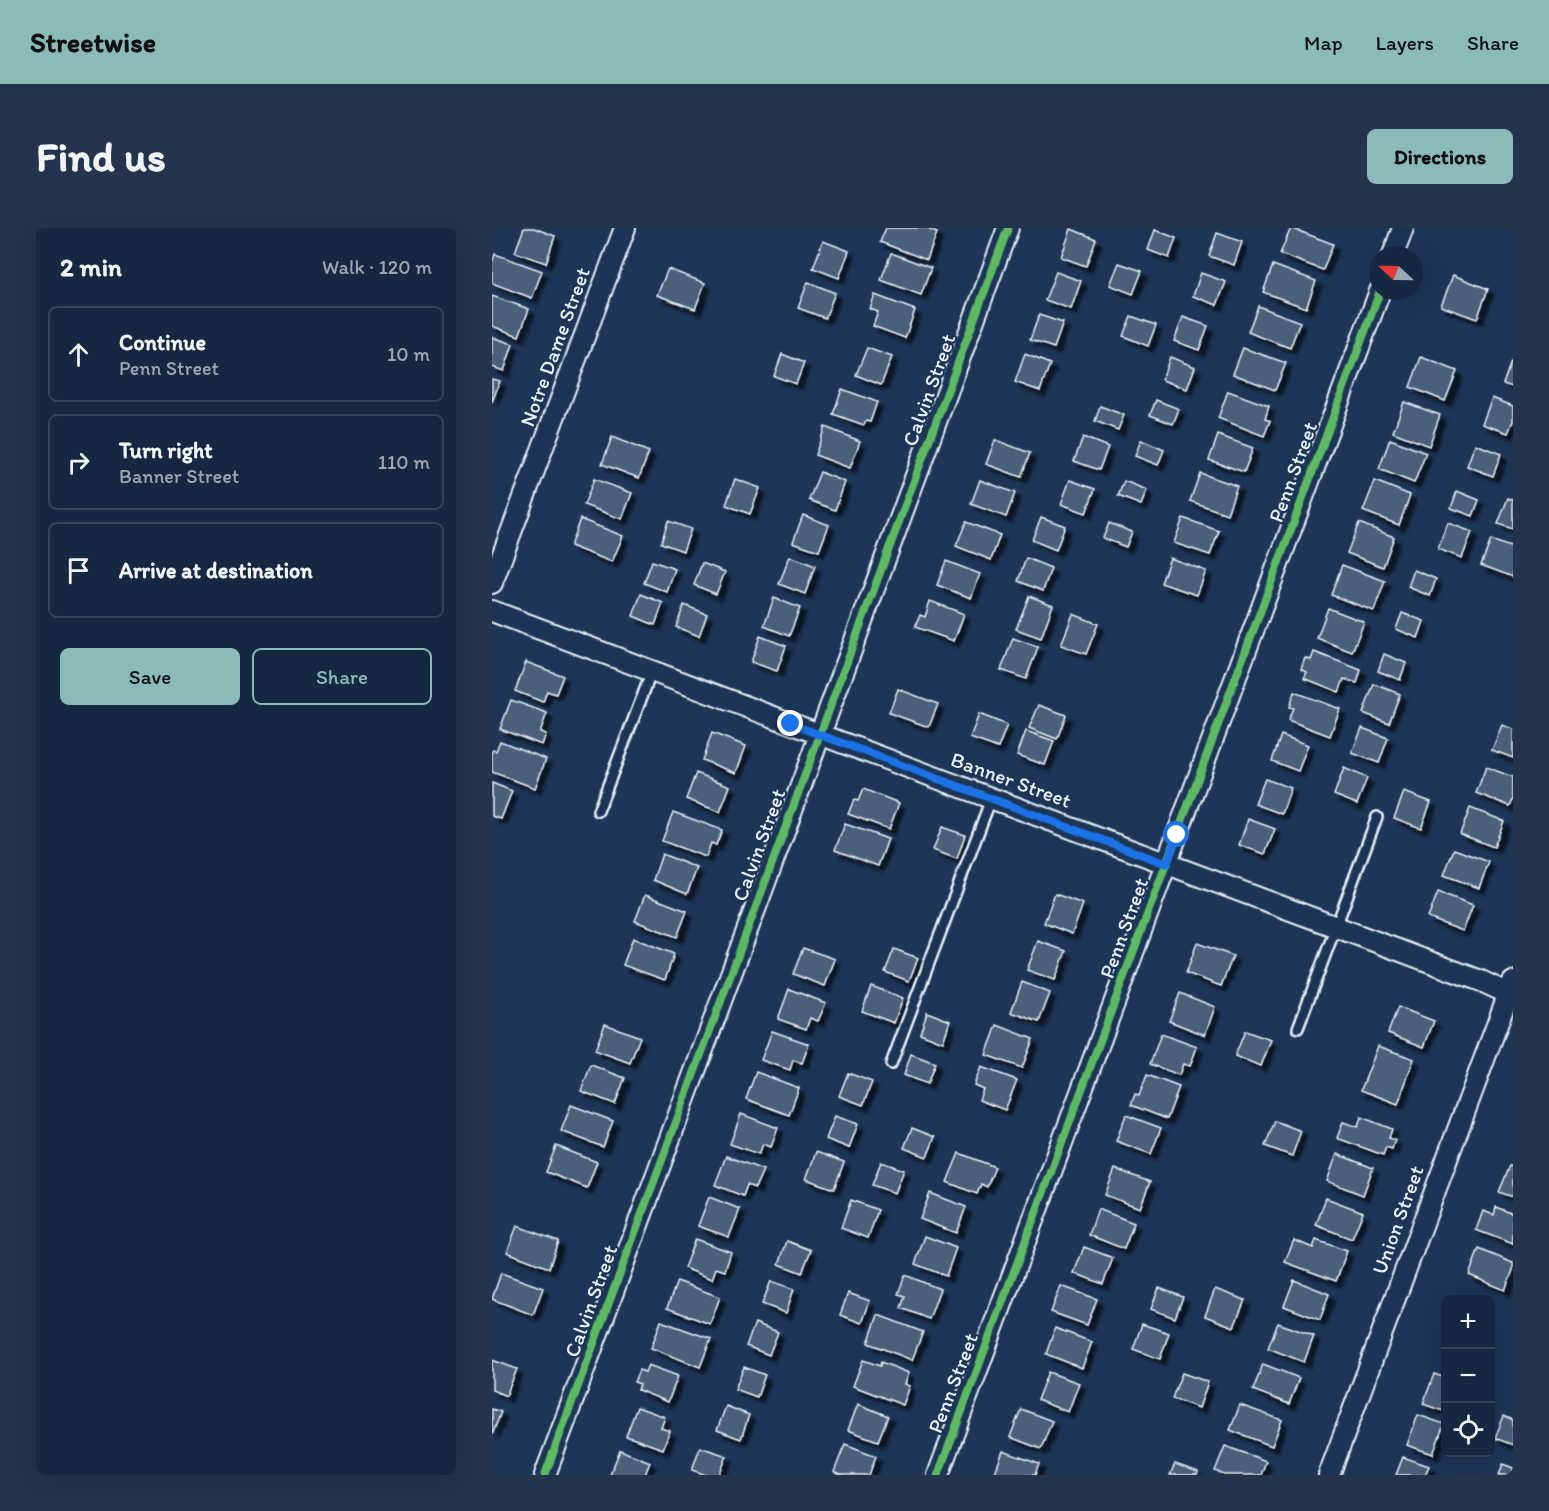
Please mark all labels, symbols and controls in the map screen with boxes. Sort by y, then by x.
text: Streetwise [30,25,156,59]
text: Map [1304,30,1343,55]
text: Layers [1376,30,1434,55]
text: Share [1467,30,1519,55]
button: Directions [1367,129,1513,184]
text: Find us [36,131,166,182]
north arrow [1369,246,1423,300]
text: 2 min [60,251,122,283]
text: Walk · 120 m [322,255,432,279]
street label: Notre Dame Street [514,264,595,430]
text: Continue [119,329,206,356]
street label: Calvin Street [897,330,960,449]
icon: ahead [62,338,95,371]
text: 10 m [387,342,430,366]
text: Penn Street [119,356,219,380]
street label: Penn Street [1263,418,1322,525]
text: Turn right [119,437,213,464]
icon: right [62,446,95,479]
text: 110 m [378,450,430,474]
text: Banner Street [119,464,239,488]
icon: arrive [62,554,95,587]
text: Arrive at destination [119,557,313,584]
button: Save [60,648,240,705]
button: Share [252,648,432,705]
route end [777,710,803,736]
street label: Banner Street [948,746,1075,813]
street label: Calvin Street [727,785,790,904]
route start [1163,821,1189,847]
street label: Penn Street [1094,874,1153,981]
street label: Union Street [1366,1162,1429,1278]
street label: Calvin Street [559,1241,622,1360]
map controls [1441,1295,1495,1457]
button: + [1441,1295,1495,1349]
street label: Penn Street [922,1329,983,1436]
button: − [1441,1349,1495,1403]
button: locate [1441,1403,1495,1457]

